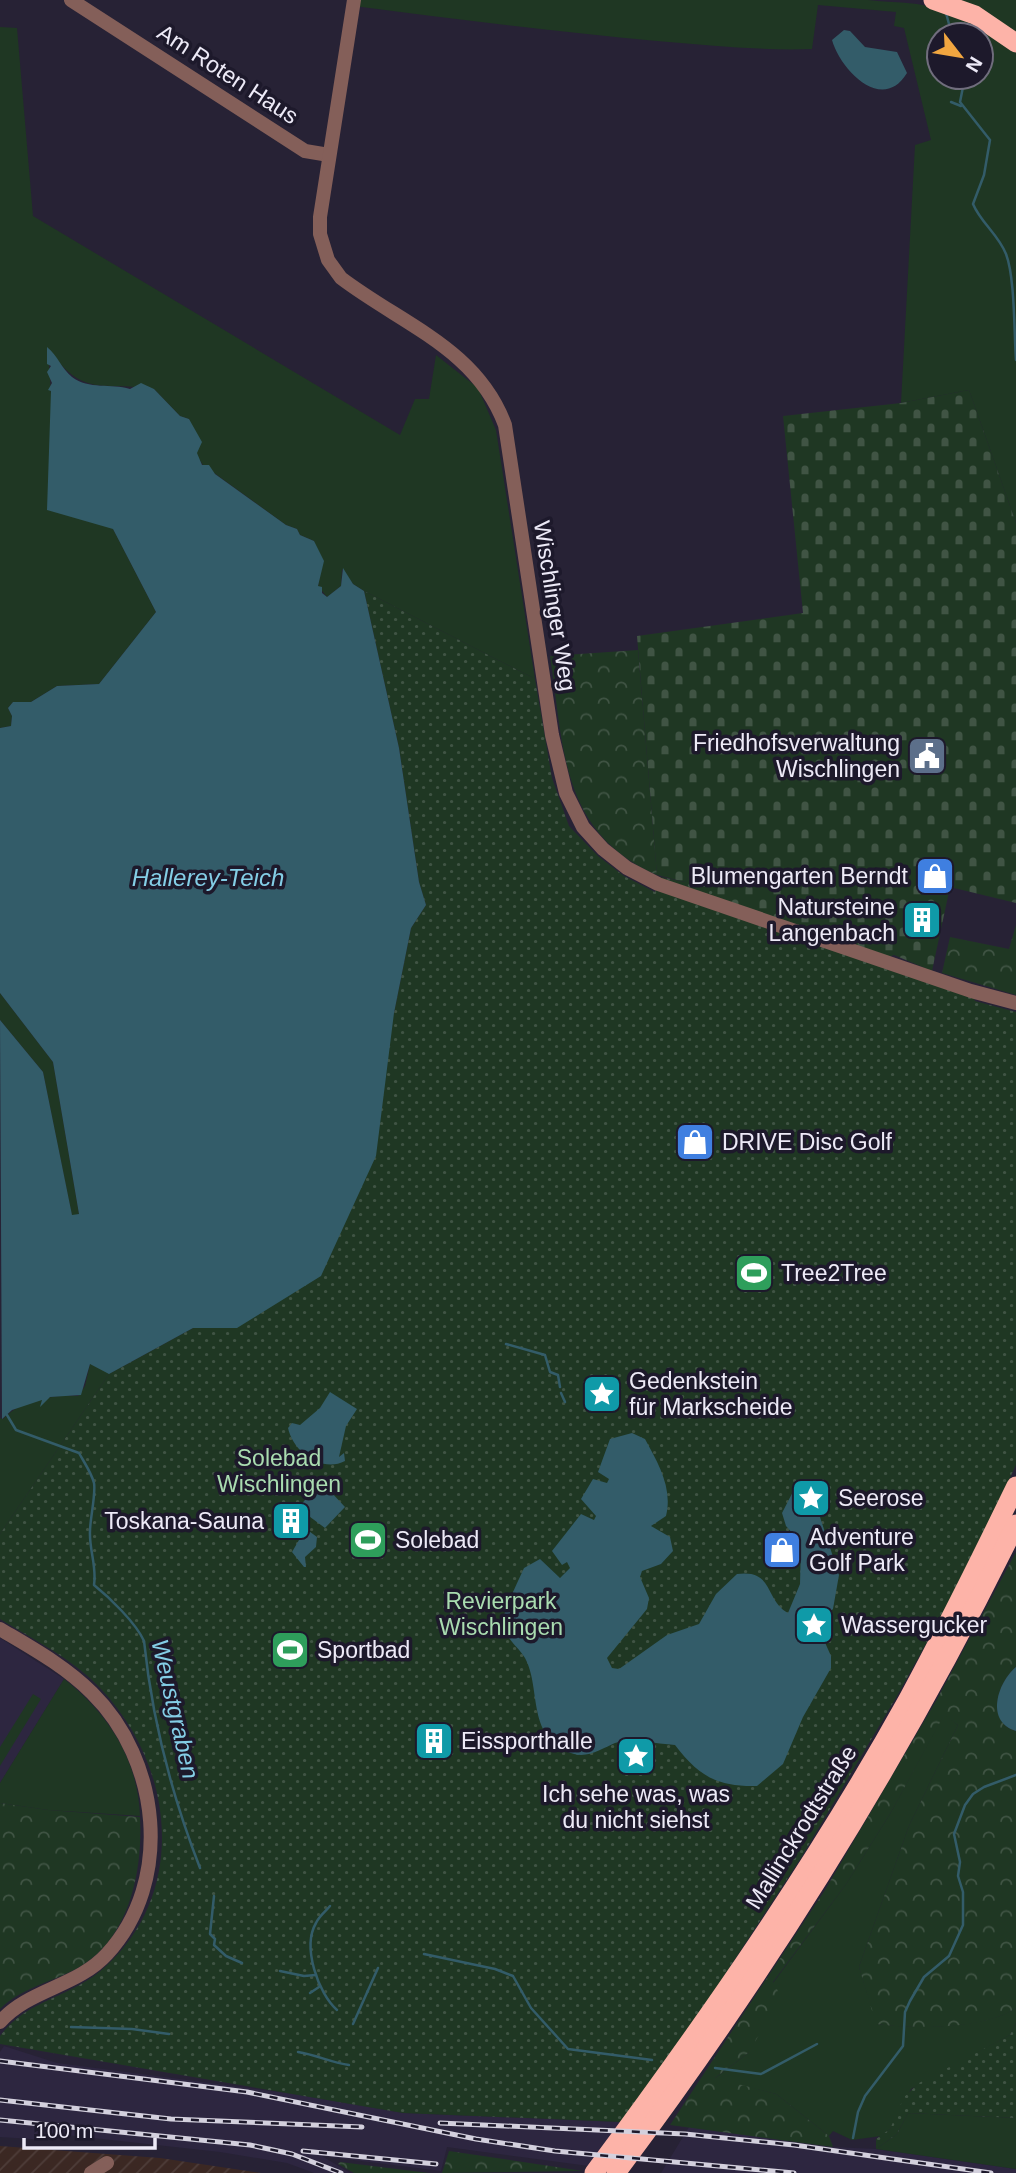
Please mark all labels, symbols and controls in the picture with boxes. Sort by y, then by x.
street label: Am Roten Haus [153,19,303,129]
north arrow [925,21,995,91]
text: N [962,53,987,76]
street label: Wischlinger Weg [529,519,581,693]
place label: Friedhofsverwaltung Wischlingen [693,730,900,782]
public building icon: Friedhofsverwaltung Wischlingen [906,735,948,777]
shop icon: Blumengarten Berndt [914,855,956,897]
place label: Blumengarten Berndt [691,863,909,889]
water label: Hallerey-Teich [132,864,284,891]
place label: Natursteine Langenbach [768,894,895,946]
building icon: Natursteine Langenbach [901,899,943,941]
shop icon: DRIVE Disc Golf [674,1121,716,1163]
place label: DRIVE Disc Golf [722,1129,893,1155]
sports icon: Tree2Tree [733,1252,775,1294]
place label: Tree2Tree [781,1260,887,1286]
place label: Gedenkstein für Markscheide [629,1368,793,1420]
place icon: Gedenkstein für Markscheide [581,1373,623,1415]
park label: Solebad Wischlingen [217,1445,341,1497]
place icon: Seerose [790,1477,832,1519]
place label: Seerose [838,1485,924,1511]
building icon: Toskana-Sauna [270,1500,312,1542]
place label: Toskana-Sauna [104,1508,264,1534]
sports icon: Solebad [347,1519,389,1561]
place label: Adventure Golf Park [809,1524,914,1576]
place label: Solebad [395,1527,479,1553]
shop icon: Adventure Golf Park [761,1529,803,1571]
park label: Revierpark Wischlingen [439,1588,563,1640]
place icon: Wassergucker [793,1604,835,1646]
place label: Wassergucker [841,1612,987,1638]
sports icon: Sportbad [269,1629,311,1671]
water label: Weustgraben [146,1637,205,1781]
place label: Sportbad [317,1637,410,1663]
building icon: Eissporthalle [413,1720,455,1762]
place label: Eissporthalle [461,1728,593,1754]
place icon: Ich sehe was, was du nicht siehst [615,1735,657,1777]
street label: Mallinckrodtstraße [740,1740,862,1914]
place label: Ich sehe was, was du nicht siehst [542,1781,730,1833]
scale bar [24,2106,156,2150]
text: 100 m [35,2119,93,2142]

